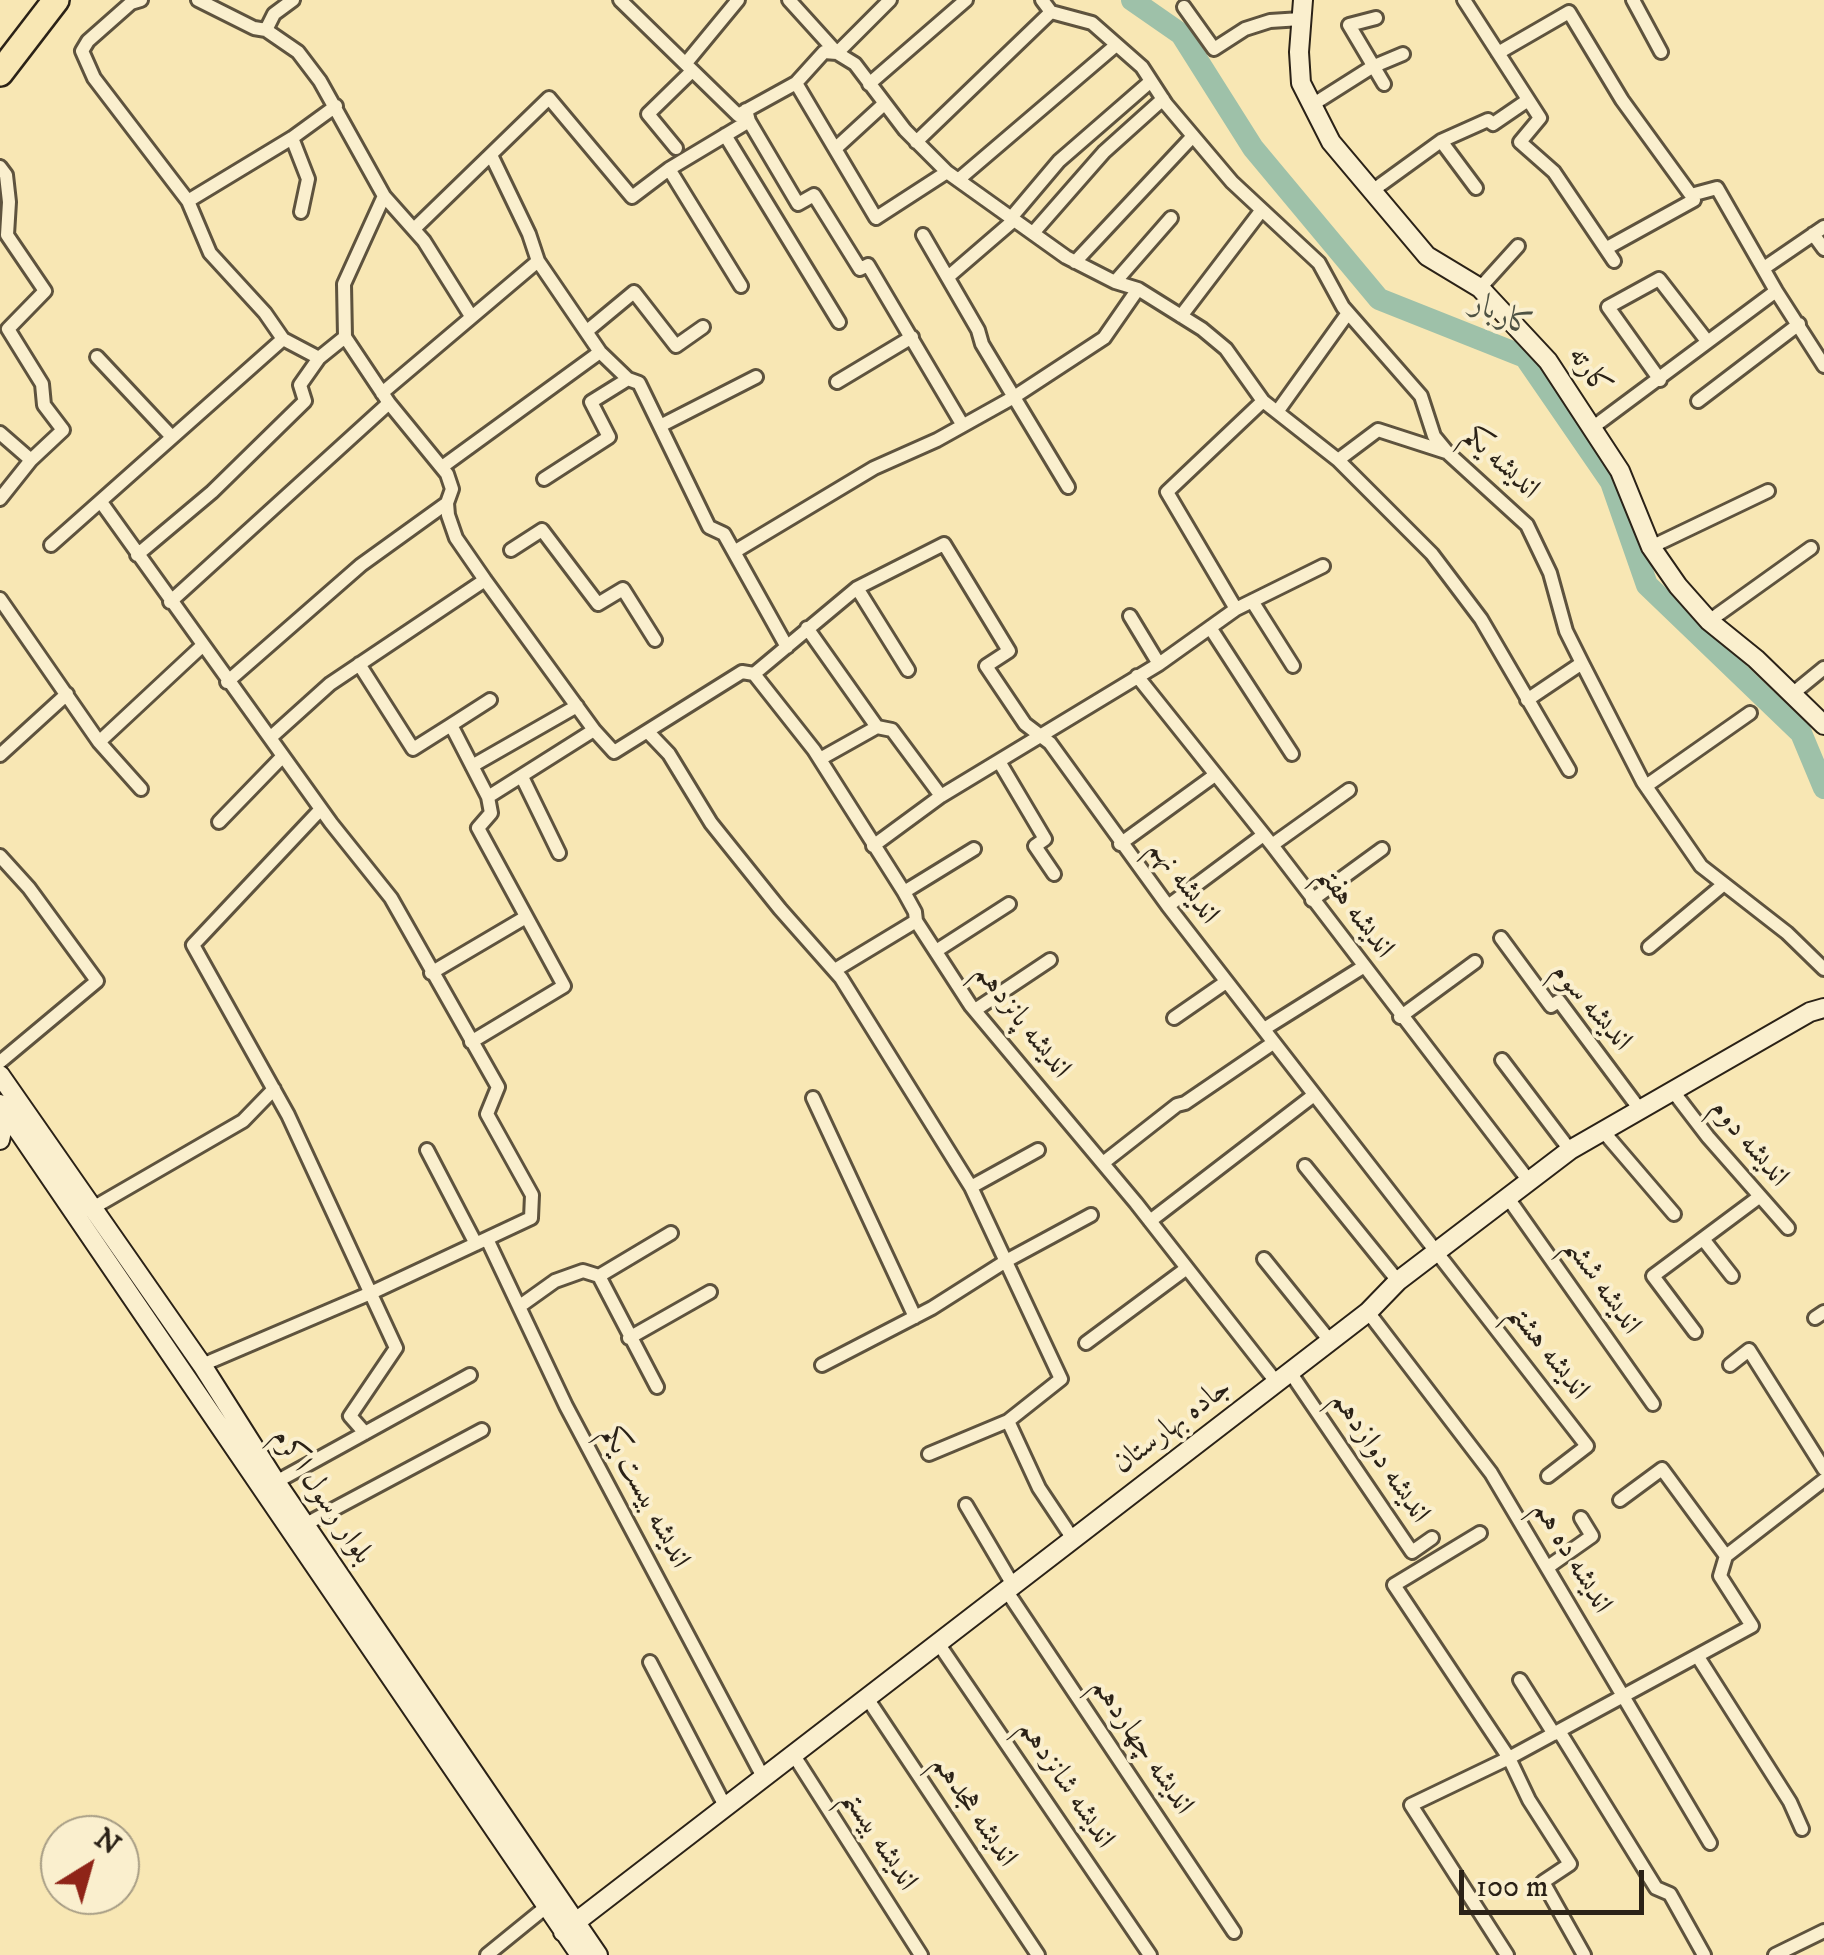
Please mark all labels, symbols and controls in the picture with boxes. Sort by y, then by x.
water label: کاربار [1464,285,1540,349]
street label: کارته [1558,340,1618,404]
street label: اندیشه یکم [1454,420,1546,508]
street label: اندیشه نهم [1139,834,1225,932]
street label: اندیشه هفتم [1307,859,1401,967]
street label: اندیشه سوم [1542,956,1638,1060]
street label: اندیشه پانزدهم [965,957,1077,1087]
street label: اندیشه دوم [1701,1093,1795,1195]
street label: اندیشه ششم [1555,1231,1647,1343]
street label: اندیشه هشتم [1498,1298,1596,1408]
street label: جاده بهارستان [1107,1371,1239,1483]
street label: اندیشه دوازدهم [1322,1385,1436,1531]
street label: اندیشه بیست یکم [592,1421,696,1575]
street label: بلوار رسول اکرم [262,1422,380,1572]
street label: اندیشه ده هم [1523,1495,1619,1621]
street label: اندیشه چهاردهم [1082,1671,1200,1823]
street label: اندیشه شانزدهم [1009,1714,1121,1856]
street label: اندیشه هجدهم [922,1749,1024,1875]
street label: اندیشه بیستم [832,1784,924,1898]
north arrow [40,1815,140,1915]
text: N [87,1821,127,1863]
scale bar [1464,1850,1649,1912]
text: 100 m [1476,1869,1548,1906]

